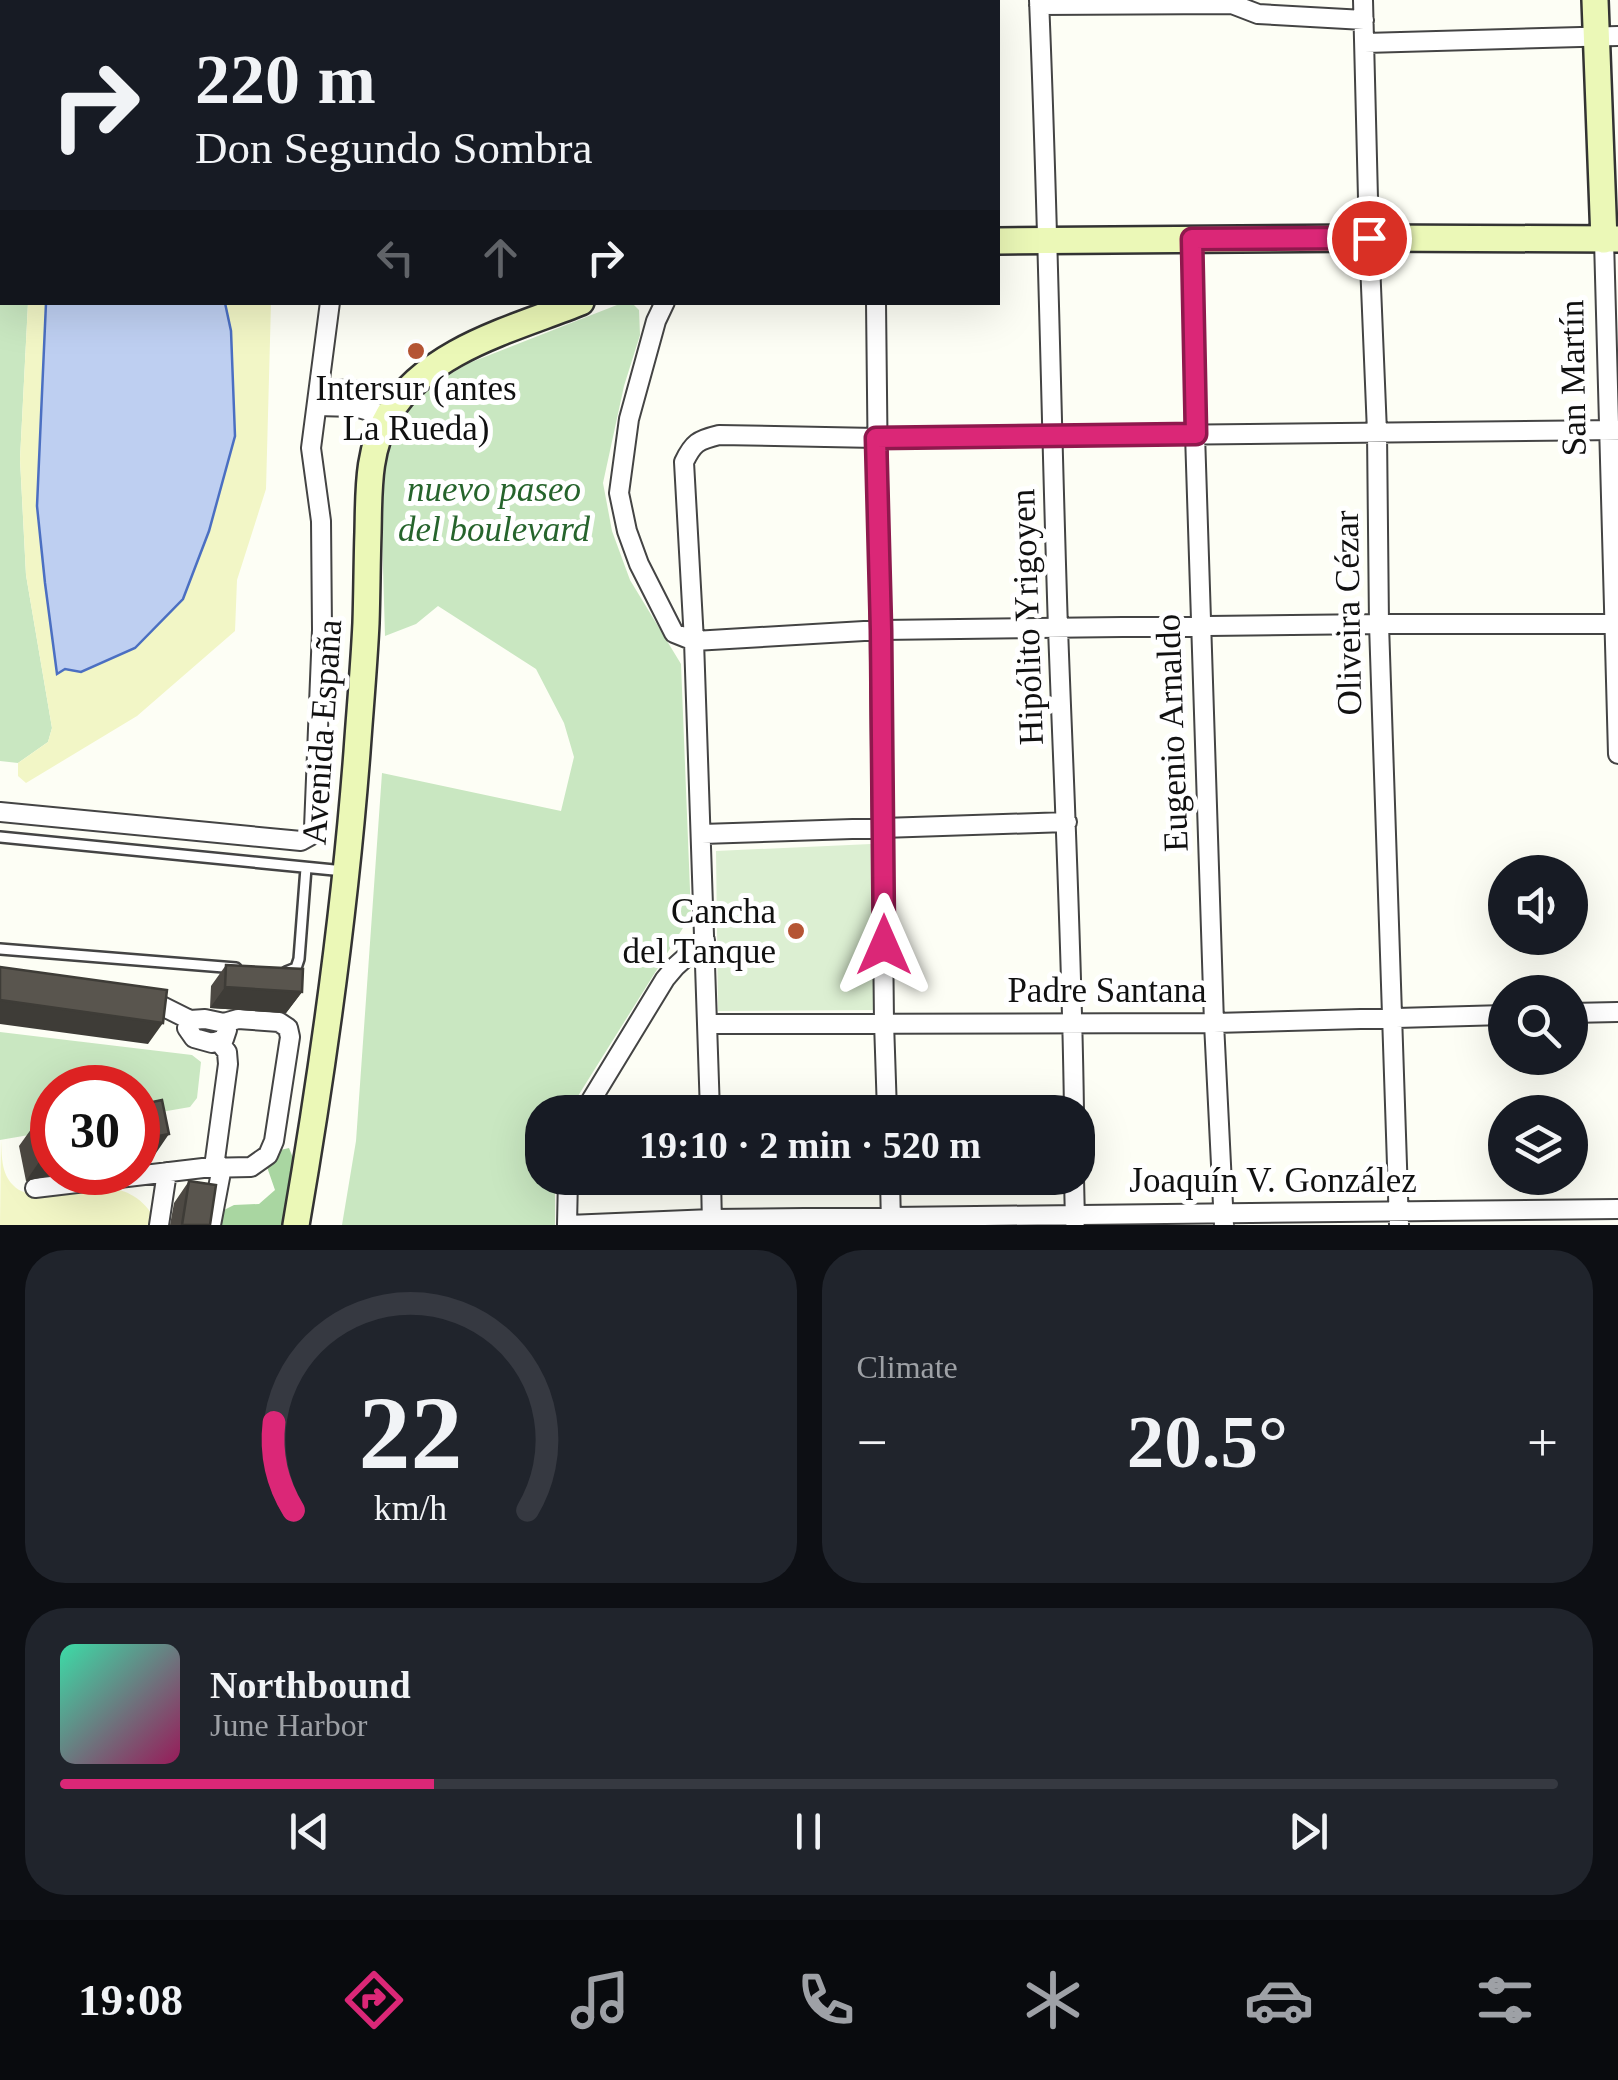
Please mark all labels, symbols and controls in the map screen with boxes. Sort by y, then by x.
icon: right [30,40,160,170]
text: 220 m [195,41,376,118]
text: Don Segundo Sombra [195,123,593,173]
pin [1327,196,1412,281]
icon: arrive [1342,211,1397,266]
icon: left [368,230,423,285]
icon: ahead [473,230,528,285]
icon: right [578,230,633,285]
street label: San Martín [1552,299,1594,457]
marker: Intersur (antes La Rueda) [405,340,427,362]
place label: Intersur (antes La Rueda) [315,369,517,448]
park label: nuevo paseo del boulevard [398,470,591,549]
street label: Hipólito Yrigoyen [1003,488,1051,746]
street label: Oliveira Cézar [1327,510,1369,716]
street label: Eugenio Arnaldo [1148,613,1196,853]
street label: Avenida España [295,618,349,846]
map controls [1488,855,1588,1195]
button: sound [1488,855,1588,955]
place label: Cancha del Tanque [623,892,776,971]
position arrow [832,893,936,997]
marker: Cancha del Tanque [785,920,807,942]
street label: Padre Santana [1007,971,1207,1010]
button: search [1488,975,1588,1075]
speed limit sign: 30 [30,1065,160,1195]
button: layers [1488,1095,1588,1195]
text: 19:10 · 2 min · 520 m [639,1124,981,1166]
street label: Joaquín V. González [1129,1161,1417,1200]
text: Climate [857,1349,958,1385]
text: 22 [359,1375,463,1490]
text: 20.5° [1127,1400,1288,1483]
text: − [857,1412,888,1473]
text: + [1527,1412,1558,1473]
text: km/h [374,1488,448,1528]
text: Northbound [210,1664,411,1706]
text: June Harbor [210,1707,367,1743]
icon: previous [282,1804,337,1859]
icon: pause [781,1804,836,1859]
icon: next [1281,1804,1336,1859]
icon: directions [339,1965,409,2035]
icon: music [565,1965,635,2035]
icon: phone [791,1965,861,2035]
icon: climate [1018,1965,1088,2035]
icon: car [1244,1965,1314,2035]
icon: filters [1470,1965,1540,2035]
text: 19:08 [78,1975,183,2025]

